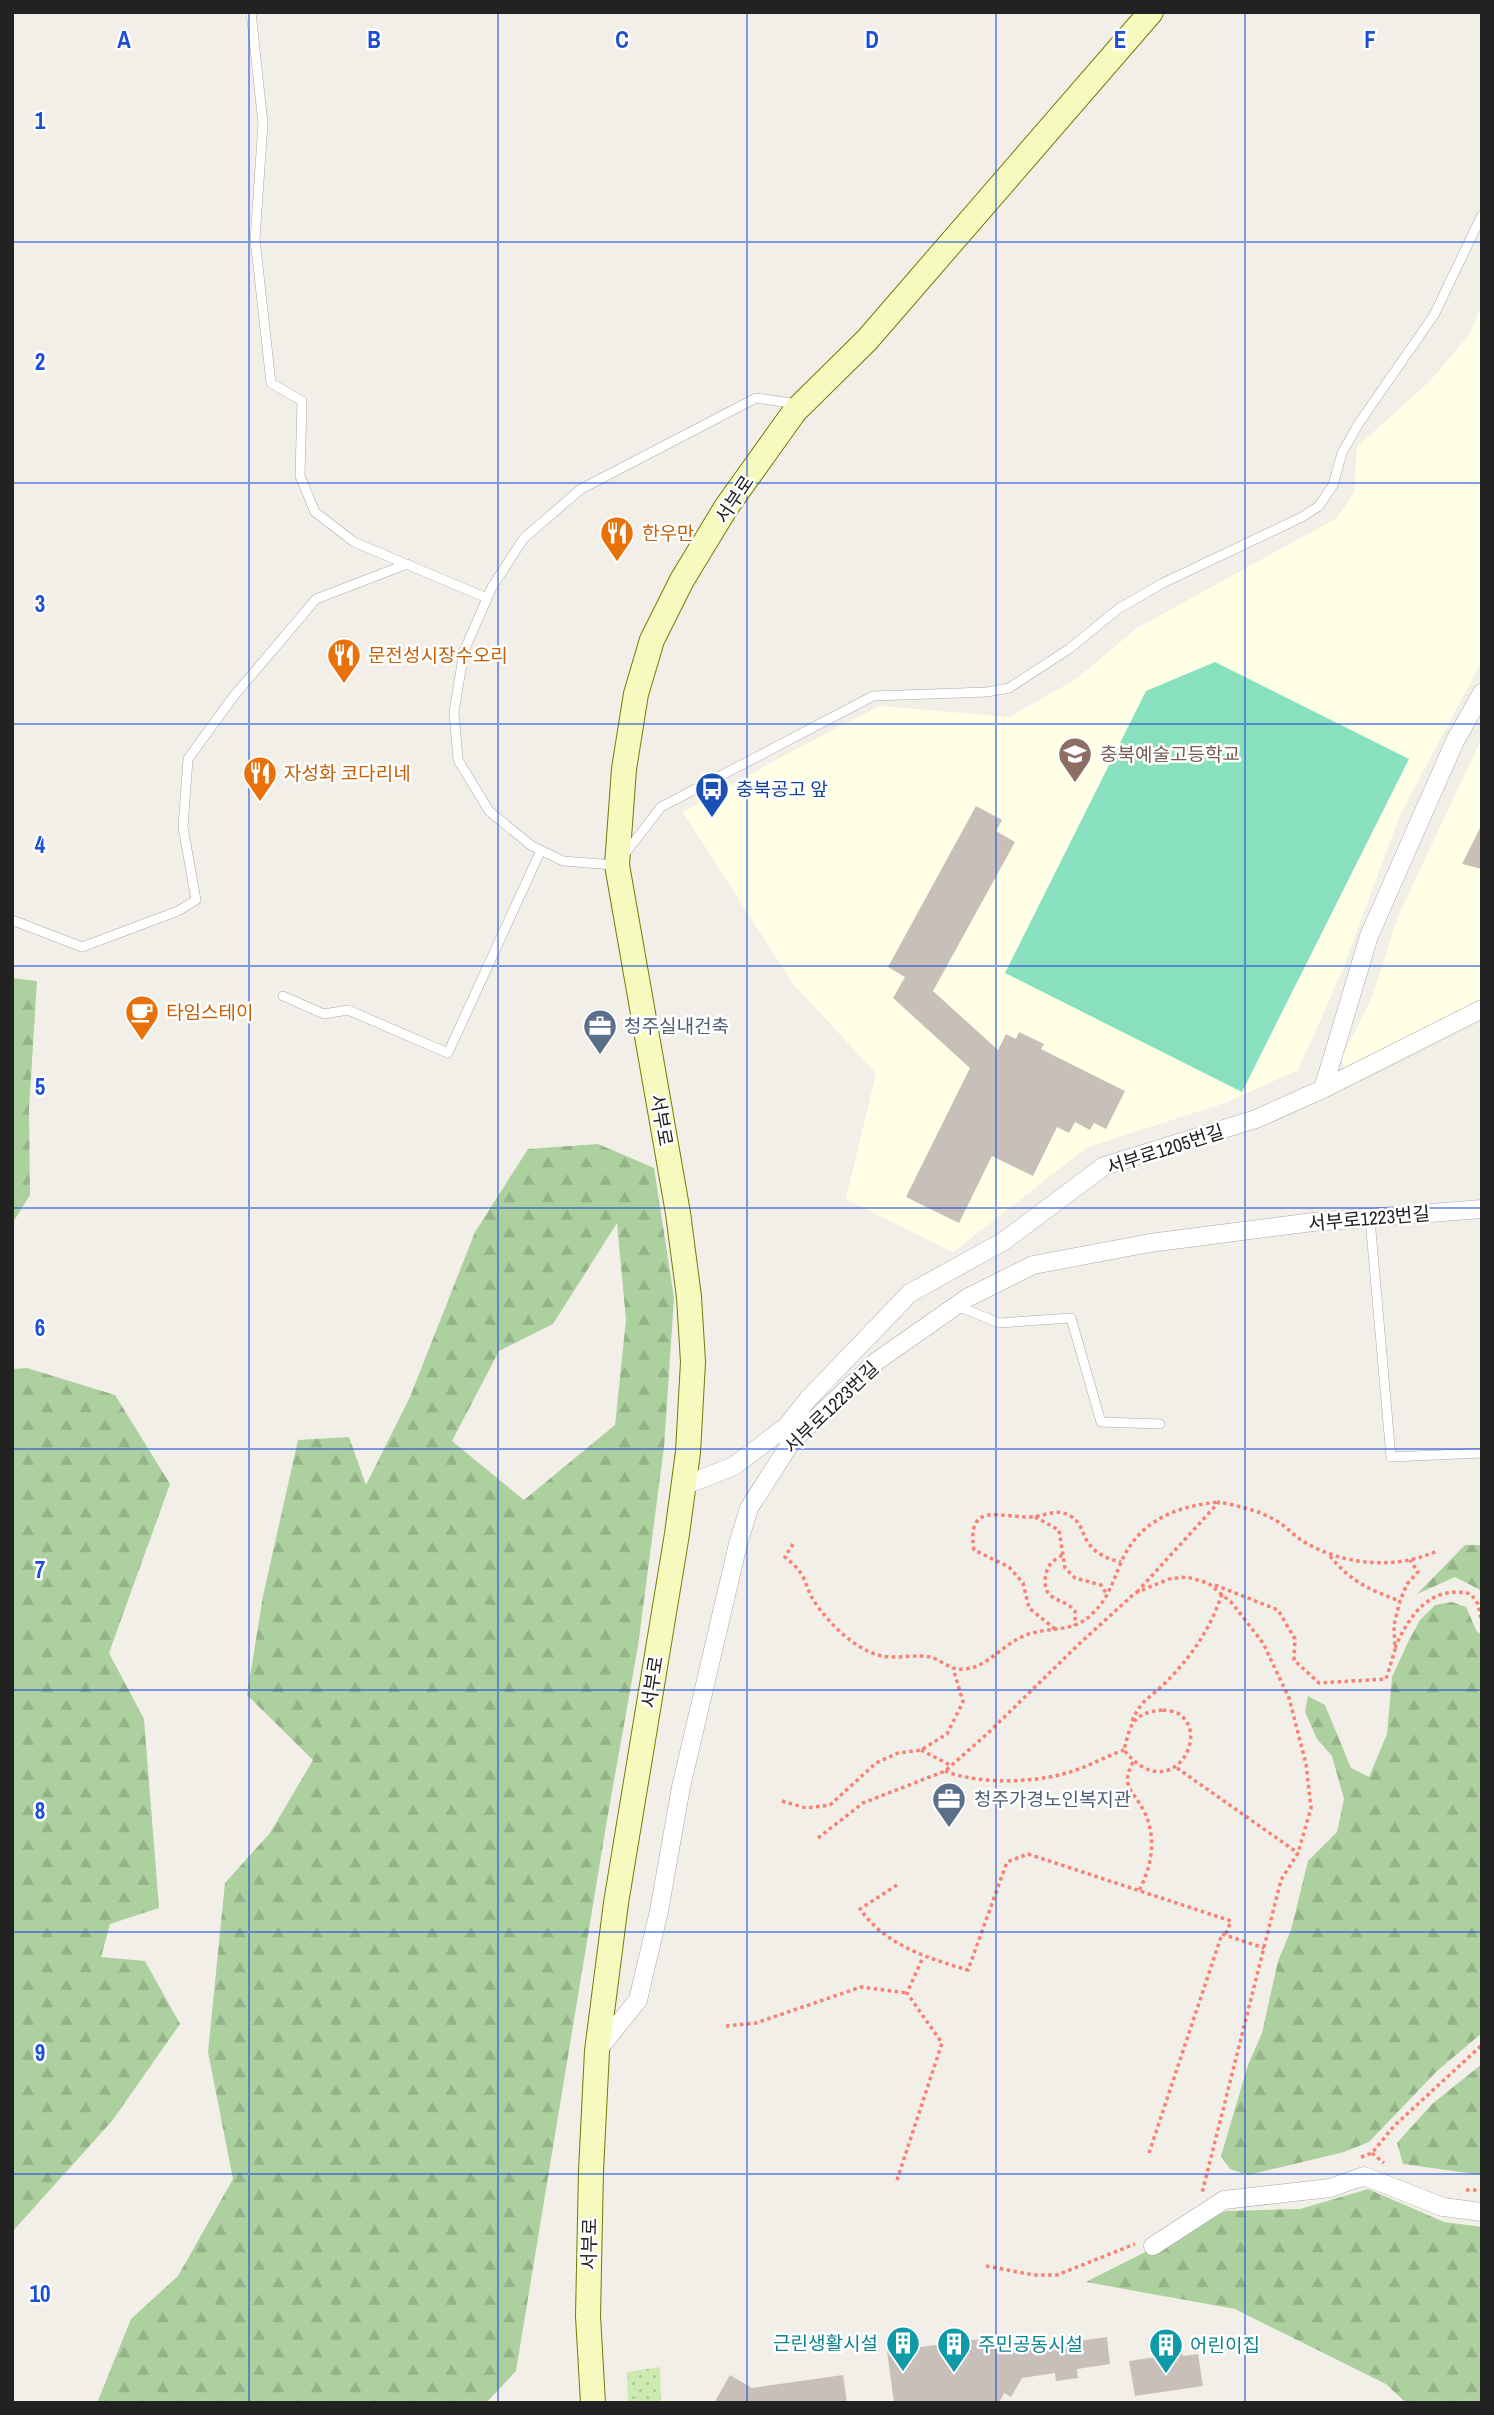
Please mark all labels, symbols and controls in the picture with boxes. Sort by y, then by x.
text: A [117,24,131,55]
text: B [367,24,381,55]
text: C [615,24,629,55]
text: D [865,24,879,55]
text: E [1114,24,1126,55]
text: F [1364,24,1376,55]
text: 1 [35,105,46,136]
text: 2 [35,346,45,377]
street label: 서부로 [709,470,759,528]
restaurant icon: 한우만 [598,514,636,563]
place label: 한우만 [642,520,694,546]
text: 3 [35,588,45,619]
restaurant icon: 문전성시장수오리 [325,636,363,685]
place label: 문전성시장수오리 [368,642,508,668]
school or university icon: 충북예술고등학교 [1056,735,1094,784]
place label: 충북예술고등학교 [1100,741,1240,767]
restaurant icon: 자성화 코다리네 [241,754,279,803]
place label: 자성화 코다리네 [284,760,411,786]
bus stop icon: 충북공고 앞 [693,770,731,819]
place label: 충북공고 앞 [736,776,828,802]
text: 4 [35,829,46,860]
cafe icon: 타임스테이 [123,993,161,1042]
place label: 타임스테이 [166,999,253,1025]
office icon: 청주실내건축 [581,1007,619,1056]
place label: 청주실내건축 [624,1013,729,1039]
text: 5 [35,1071,45,1102]
street label: 서부로 [645,1092,679,1148]
street label: 서부로1205번길 [1103,1118,1227,1180]
street label: 서부로1223번길 [1307,1200,1431,1236]
text: 6 [35,1312,45,1343]
street label: 서부로1223번길 [778,1355,884,1459]
text: 7 [35,1554,45,1585]
street label: 서부로 [635,1654,669,1710]
office icon: 청주가경노인복지관 [930,1780,968,1829]
place label: 청주가경노인복지관 [974,1786,1131,1812]
text: 8 [35,1795,45,1826]
text: 9 [35,2037,45,2068]
street label: 서부로 [576,2218,602,2270]
text: 10 [30,2278,50,2309]
building icon: 근린생활시설 [884,2324,922,2373]
building icon: 주민공동시설 [935,2325,973,2374]
building icon: 어린이집 [1147,2326,1185,2375]
place label: 근린생활시설 [773,2330,878,2356]
place label: 주민공동시설 [978,2331,1083,2357]
place label: 어린이집 [1190,2332,1260,2358]

